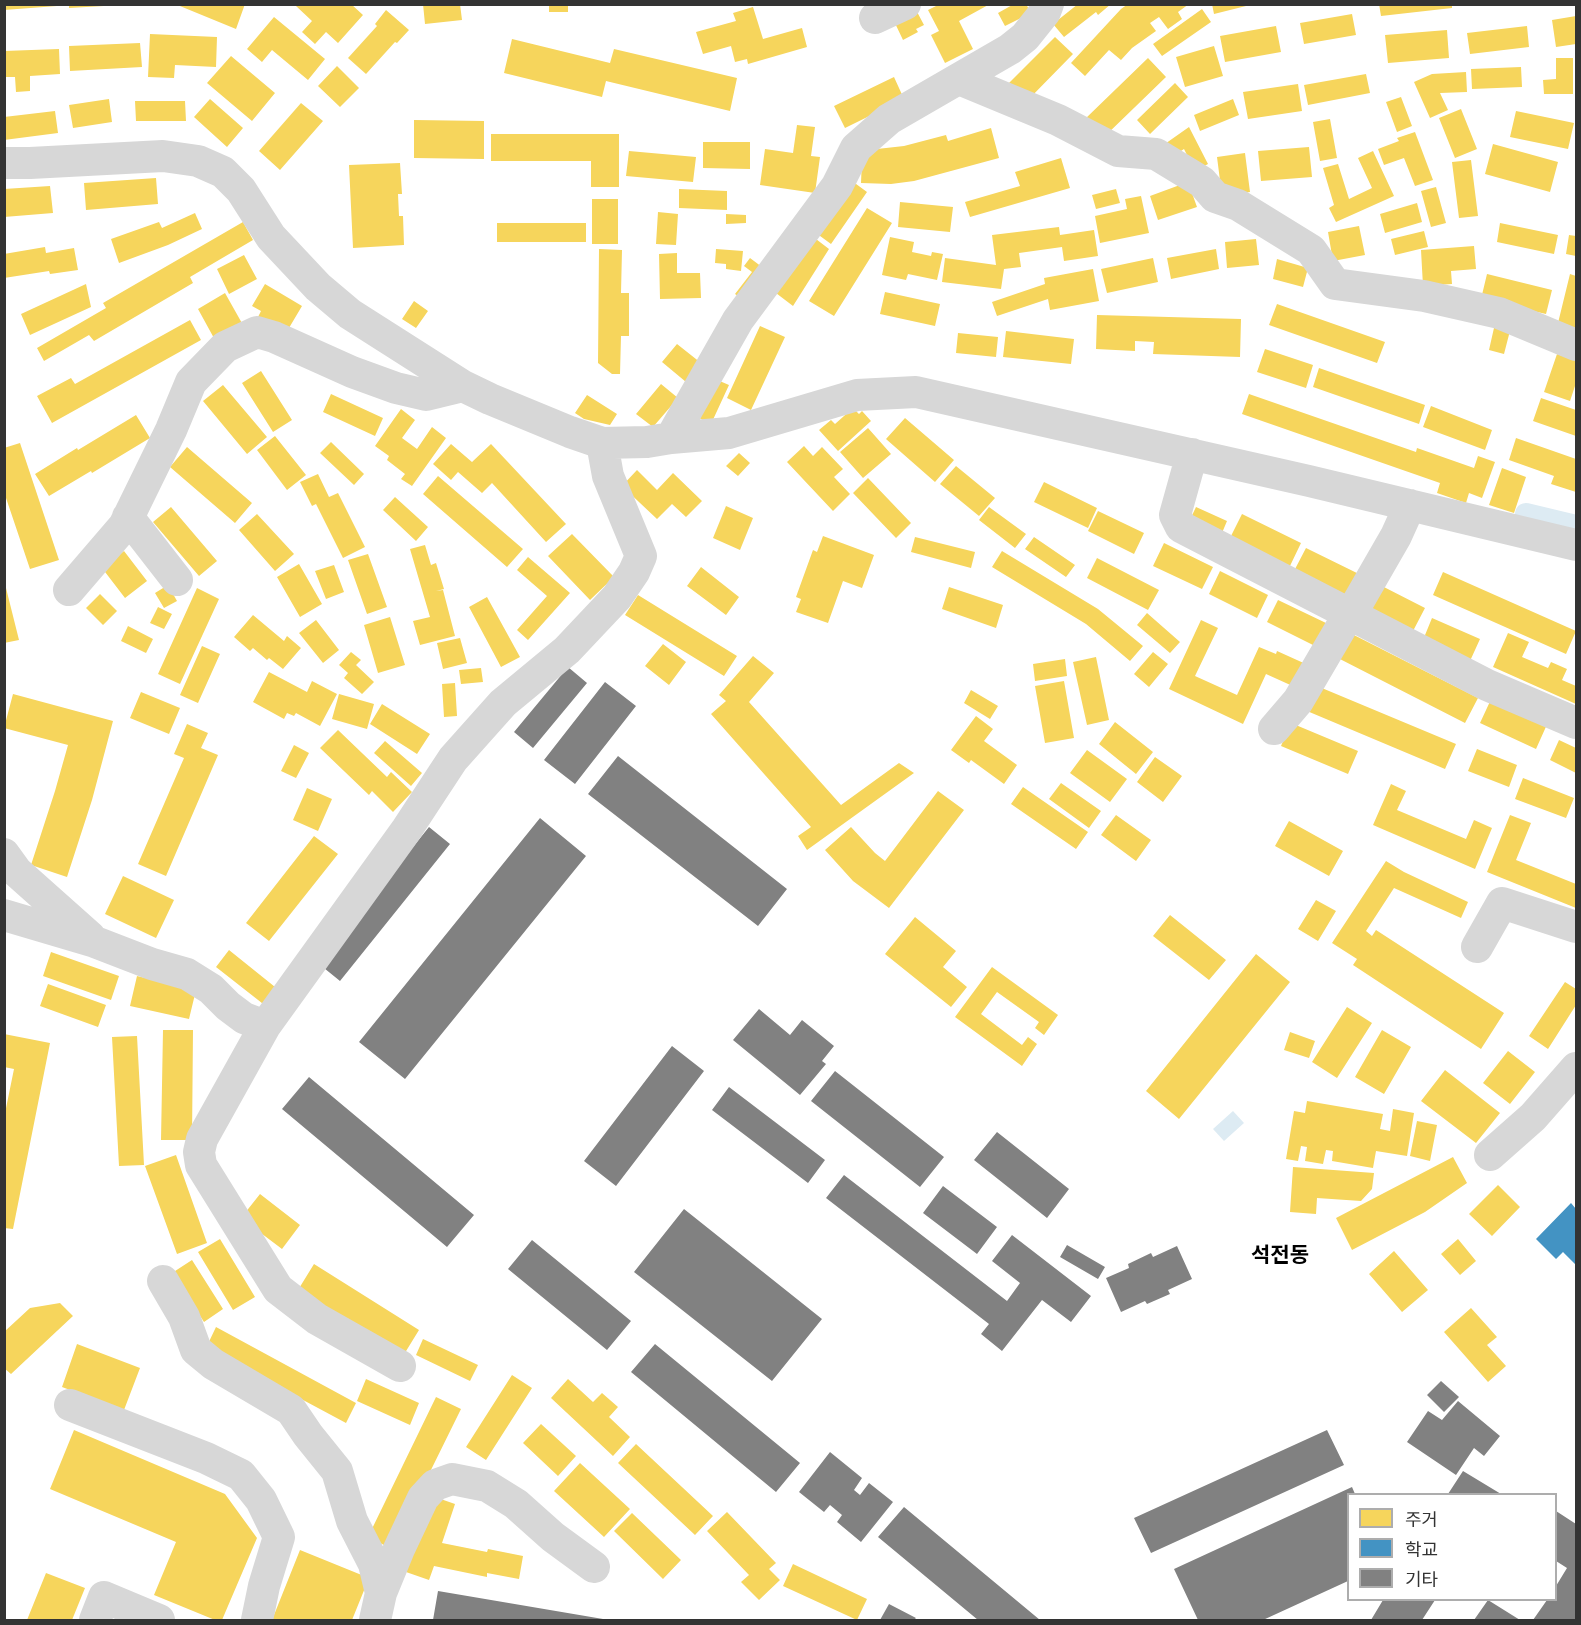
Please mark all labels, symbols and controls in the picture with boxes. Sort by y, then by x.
district label: 석전동 [1251,1243,1309,1269]
legend [1347,1493,1557,1601]
text: 주거 [1405,1507,1438,1531]
text: 학교 [1405,1537,1438,1561]
text: 기타 [1405,1567,1438,1591]

